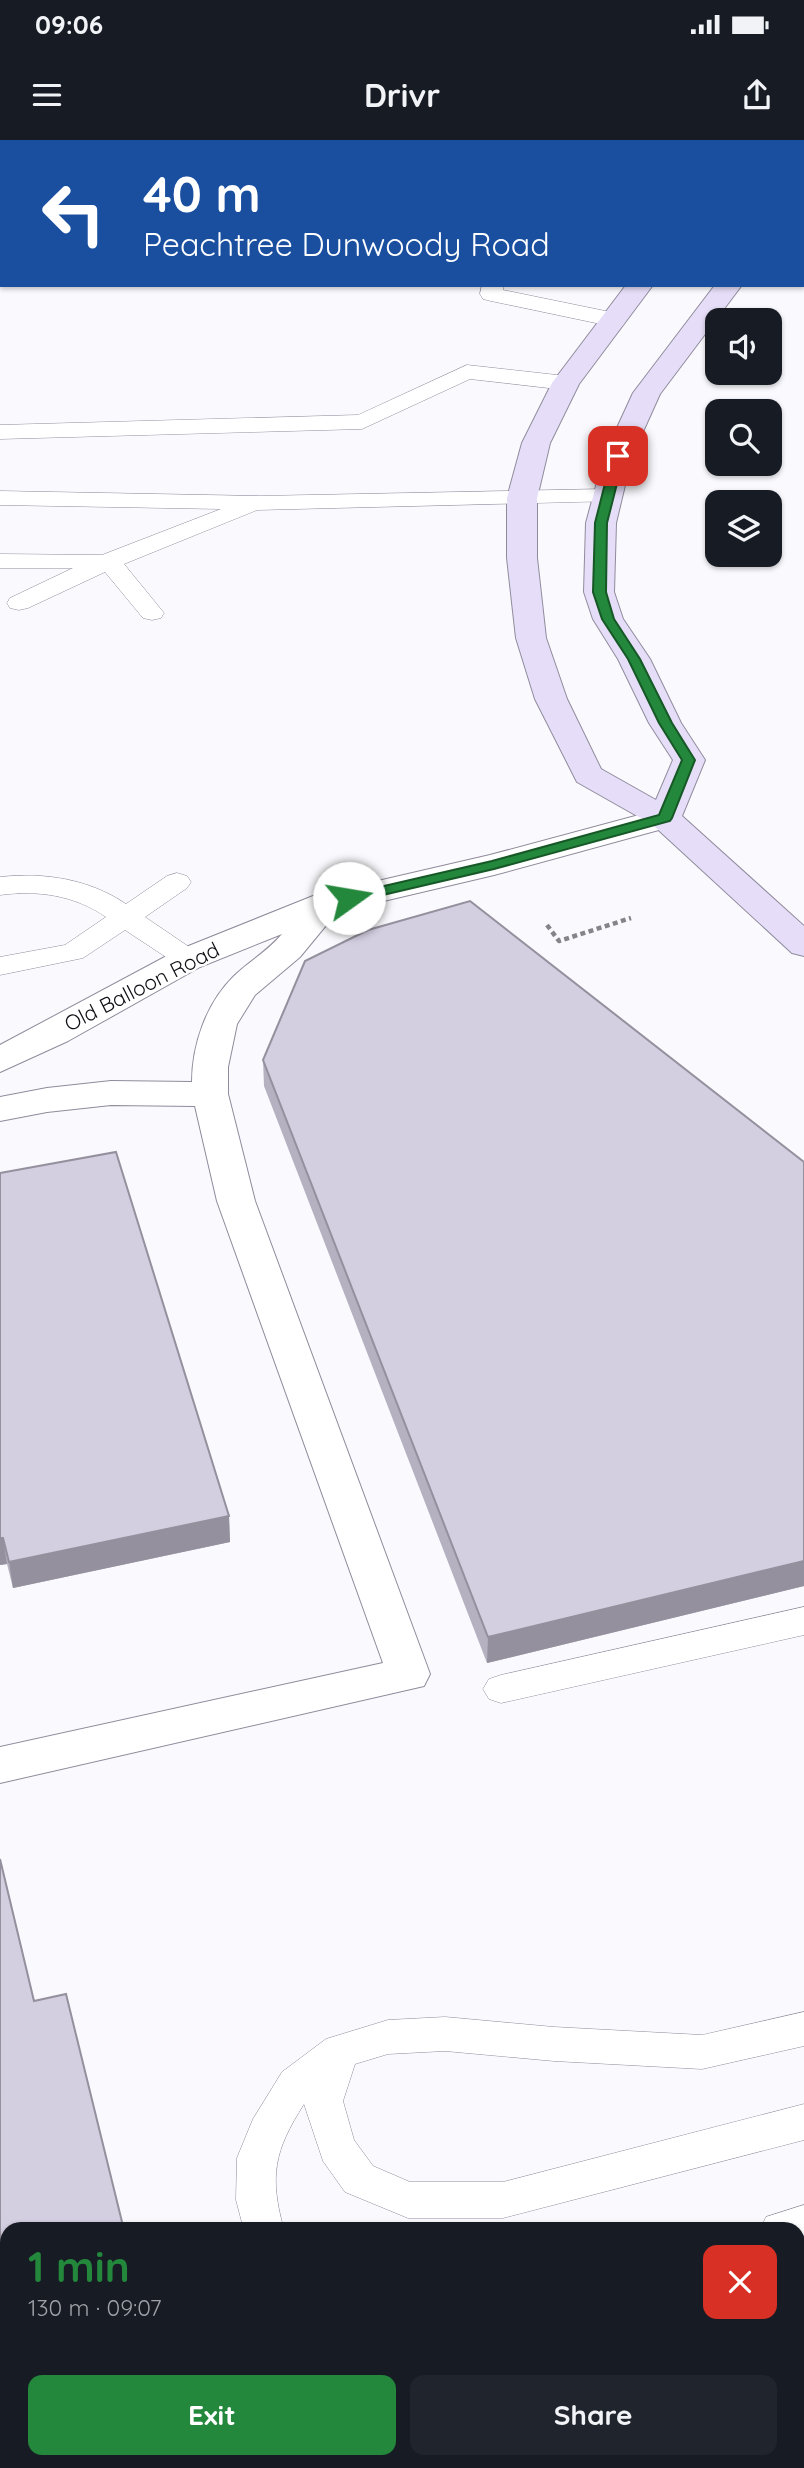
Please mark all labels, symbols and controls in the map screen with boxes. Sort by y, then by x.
text: 09:06 [35,8,103,41]
text: Drivr [364,75,440,115]
icon: menu [28,76,66,114]
icon: share [738,76,776,114]
text: 40 m [143,163,261,224]
icon: left [28,168,119,259]
text: Peachtree Dunwoody Road [143,224,550,264]
map controls [705,308,782,567]
button: sound [705,308,782,385]
button: search [705,399,782,476]
pin [588,426,648,486]
icon: arrive [599,437,637,475]
button: layers [705,490,782,567]
position arrow [312,861,386,935]
street label: Old Balloon Road [60,936,223,1036]
text: 1 min [28,2240,130,2293]
button: close [703,2245,777,2319]
text: 130 m · 09:07 [28,2293,162,2322]
button: Exit [28,2375,396,2455]
button: Share [410,2375,777,2455]

